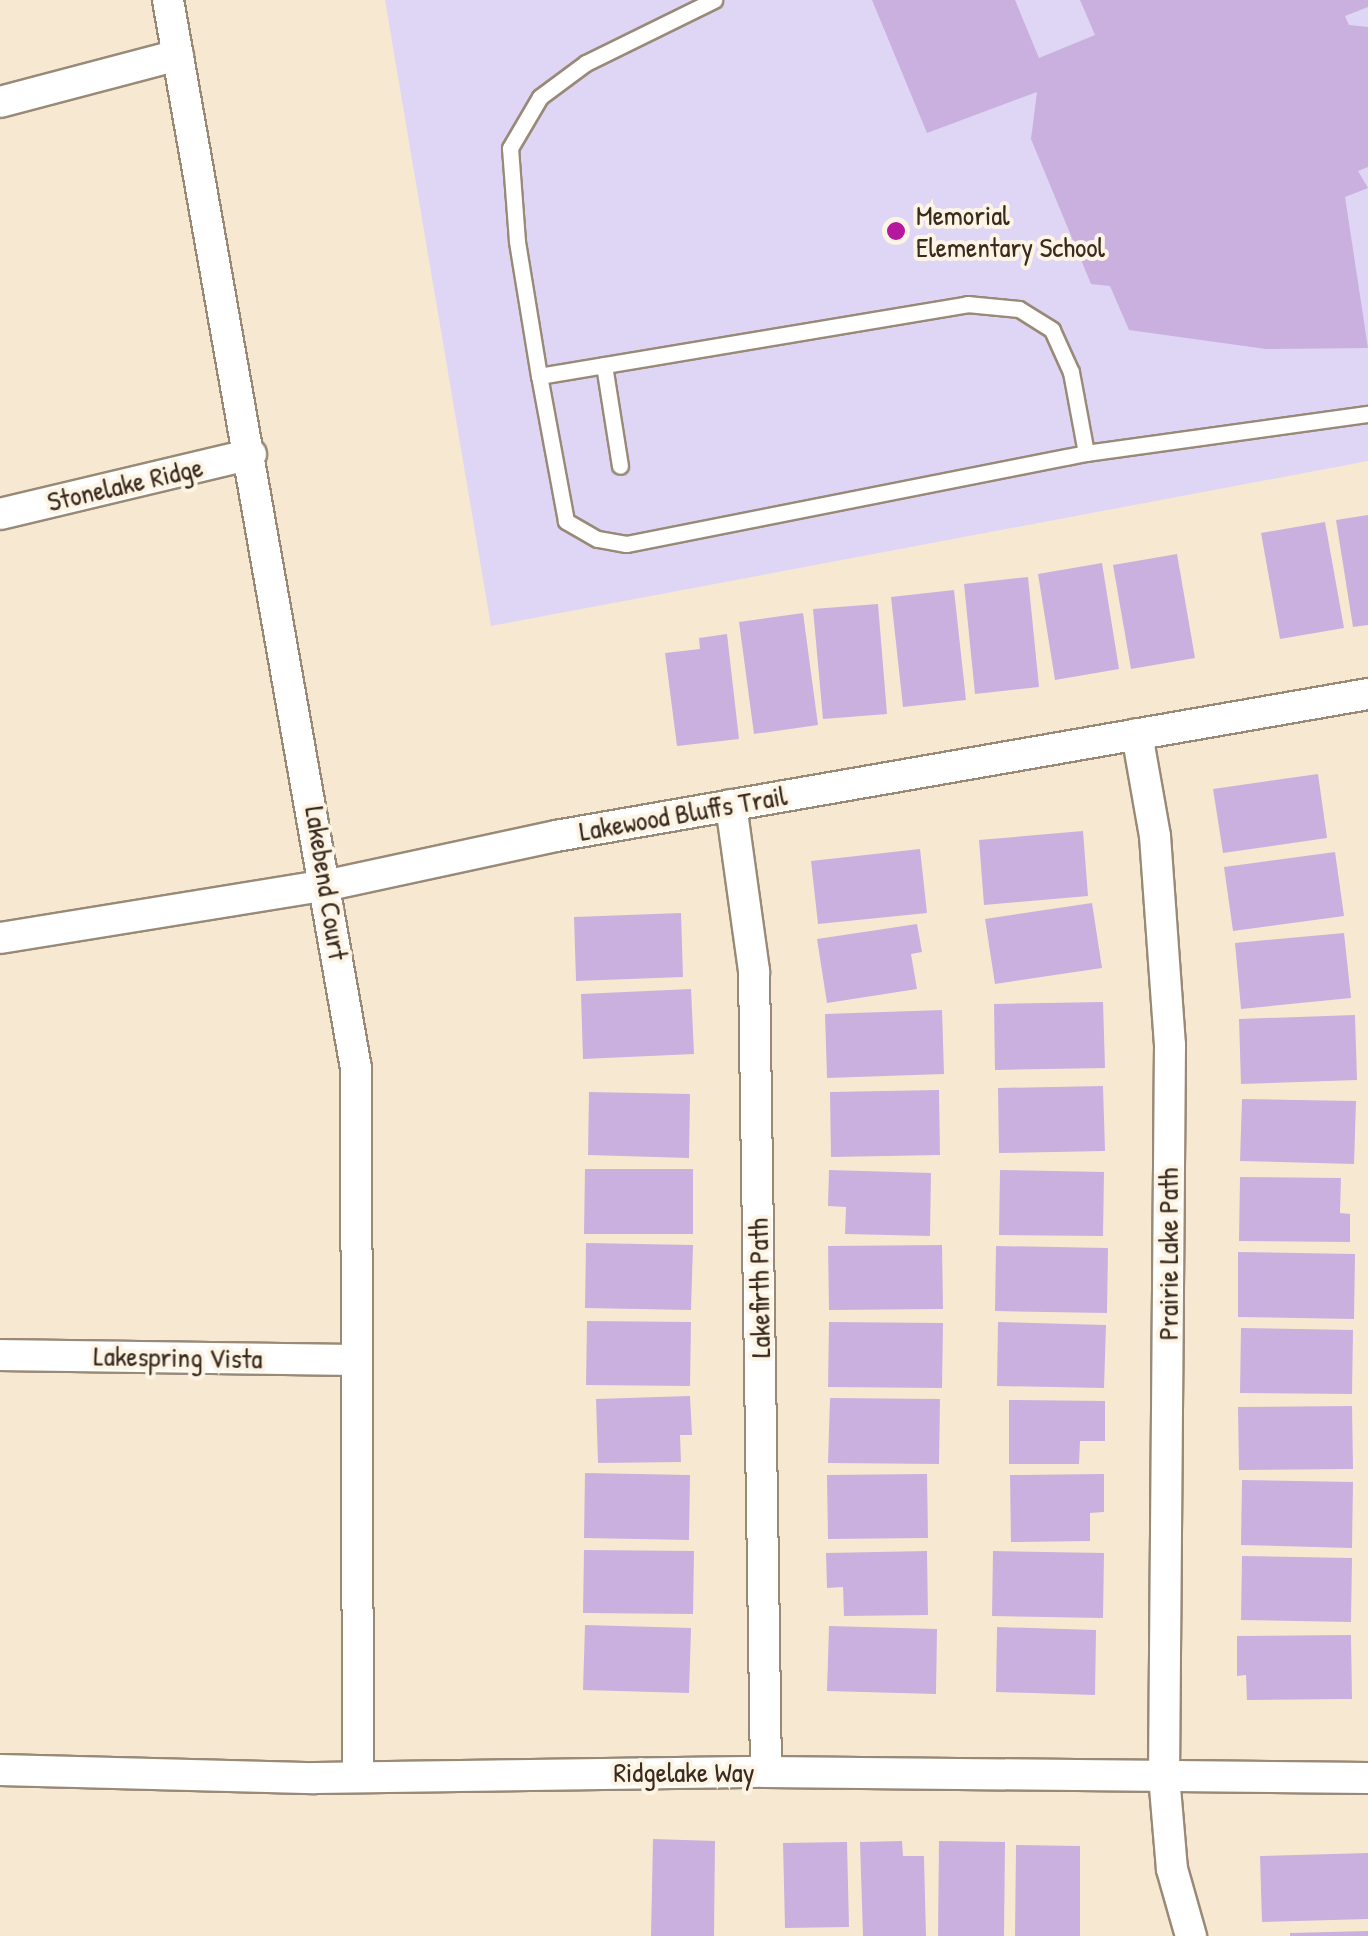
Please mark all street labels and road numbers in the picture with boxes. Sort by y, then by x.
street label: Stonelake Ridge [44,450,206,518]
street label: Lakewood Bluffs Trail [576,778,790,848]
street label: Lakebend Court [298,804,356,962]
street label: Prairie Lake Path [1151,1168,1185,1340]
street label: Lakefirth Path [741,1218,777,1358]
street label: Lakespring Vista [93,1339,263,1375]
street label: Ridgelake Way [613,1755,755,1789]

